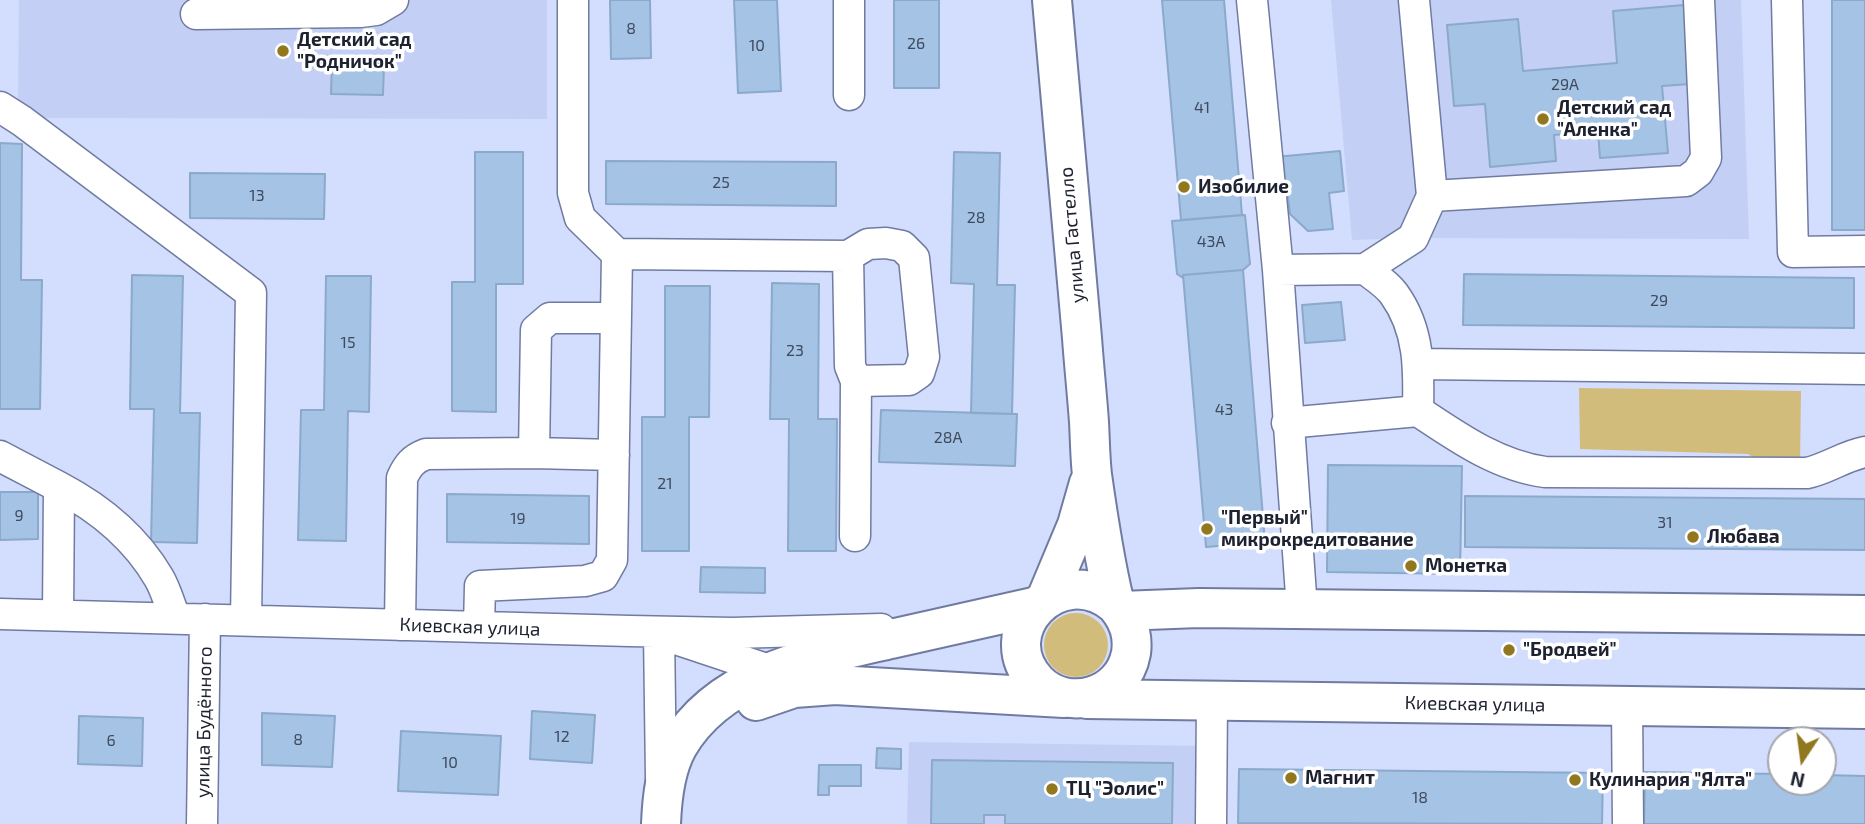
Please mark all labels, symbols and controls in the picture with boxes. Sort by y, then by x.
house number: 8 [626,19,636,39]
place label: Детский сад "Родничок" [297,29,412,73]
house number: 26 [907,34,925,54]
house number: 10 [749,36,765,56]
marker: Детский сад "Родничок" [275,43,291,59]
house number: 29А [1551,75,1579,95]
place label: Детский сад "Аленка" [1557,97,1672,141]
house number: 41 [1194,98,1210,118]
marker: Детский сад "Аленка" [1535,111,1551,127]
street label: улица Гастелло [1055,166,1089,304]
house number: 25 [712,173,730,193]
place label: Изобилие [1198,176,1289,198]
marker: Изобилие [1176,179,1192,195]
house number: 13 [249,186,265,206]
house number: 28 [967,208,985,228]
house number: 43А [1197,232,1225,252]
house number: 29 [1650,291,1668,311]
house number: 15 [341,333,355,353]
house number: 23 [786,341,804,361]
house number: 43 [1215,400,1233,420]
house number: 28А [934,428,962,448]
house number: 21 [657,474,673,494]
house number: 9 [14,506,24,526]
place label: "Первый" микрокредитование [1221,507,1414,551]
house number: 19 [510,509,526,529]
house number: 31 [1657,513,1673,533]
marker: "Первый" микрокредитование [1199,521,1215,537]
place label: Любава [1707,526,1780,548]
marker: Любава [1685,529,1701,545]
place label: Монетка [1425,555,1507,577]
marker: Монетка [1403,558,1419,574]
street label: Киевская улица [399,613,541,641]
place label: "Бродвей" [1523,639,1617,661]
marker: "Бродвей" [1501,642,1517,658]
street label: улица Будённого [191,646,217,798]
street label: Киевская улица [1404,691,1546,717]
north arrow [1767,726,1837,796]
house number: 12 [554,727,570,747]
house number: 8 [293,730,303,750]
house number: 6 [106,731,116,751]
house number: 10 [442,753,458,773]
place label: Магнит [1305,767,1375,789]
text: N [1788,767,1807,793]
place label: Кулинария "Ялта" [1589,769,1752,791]
marker: Магнит [1283,770,1299,786]
marker: Кулинария "Ялта" [1567,772,1583,788]
place label: ТЦ "Эолис" [1066,778,1164,800]
marker: ТЦ "Эолис" [1044,781,1060,797]
house number: 18 [1412,788,1428,808]

